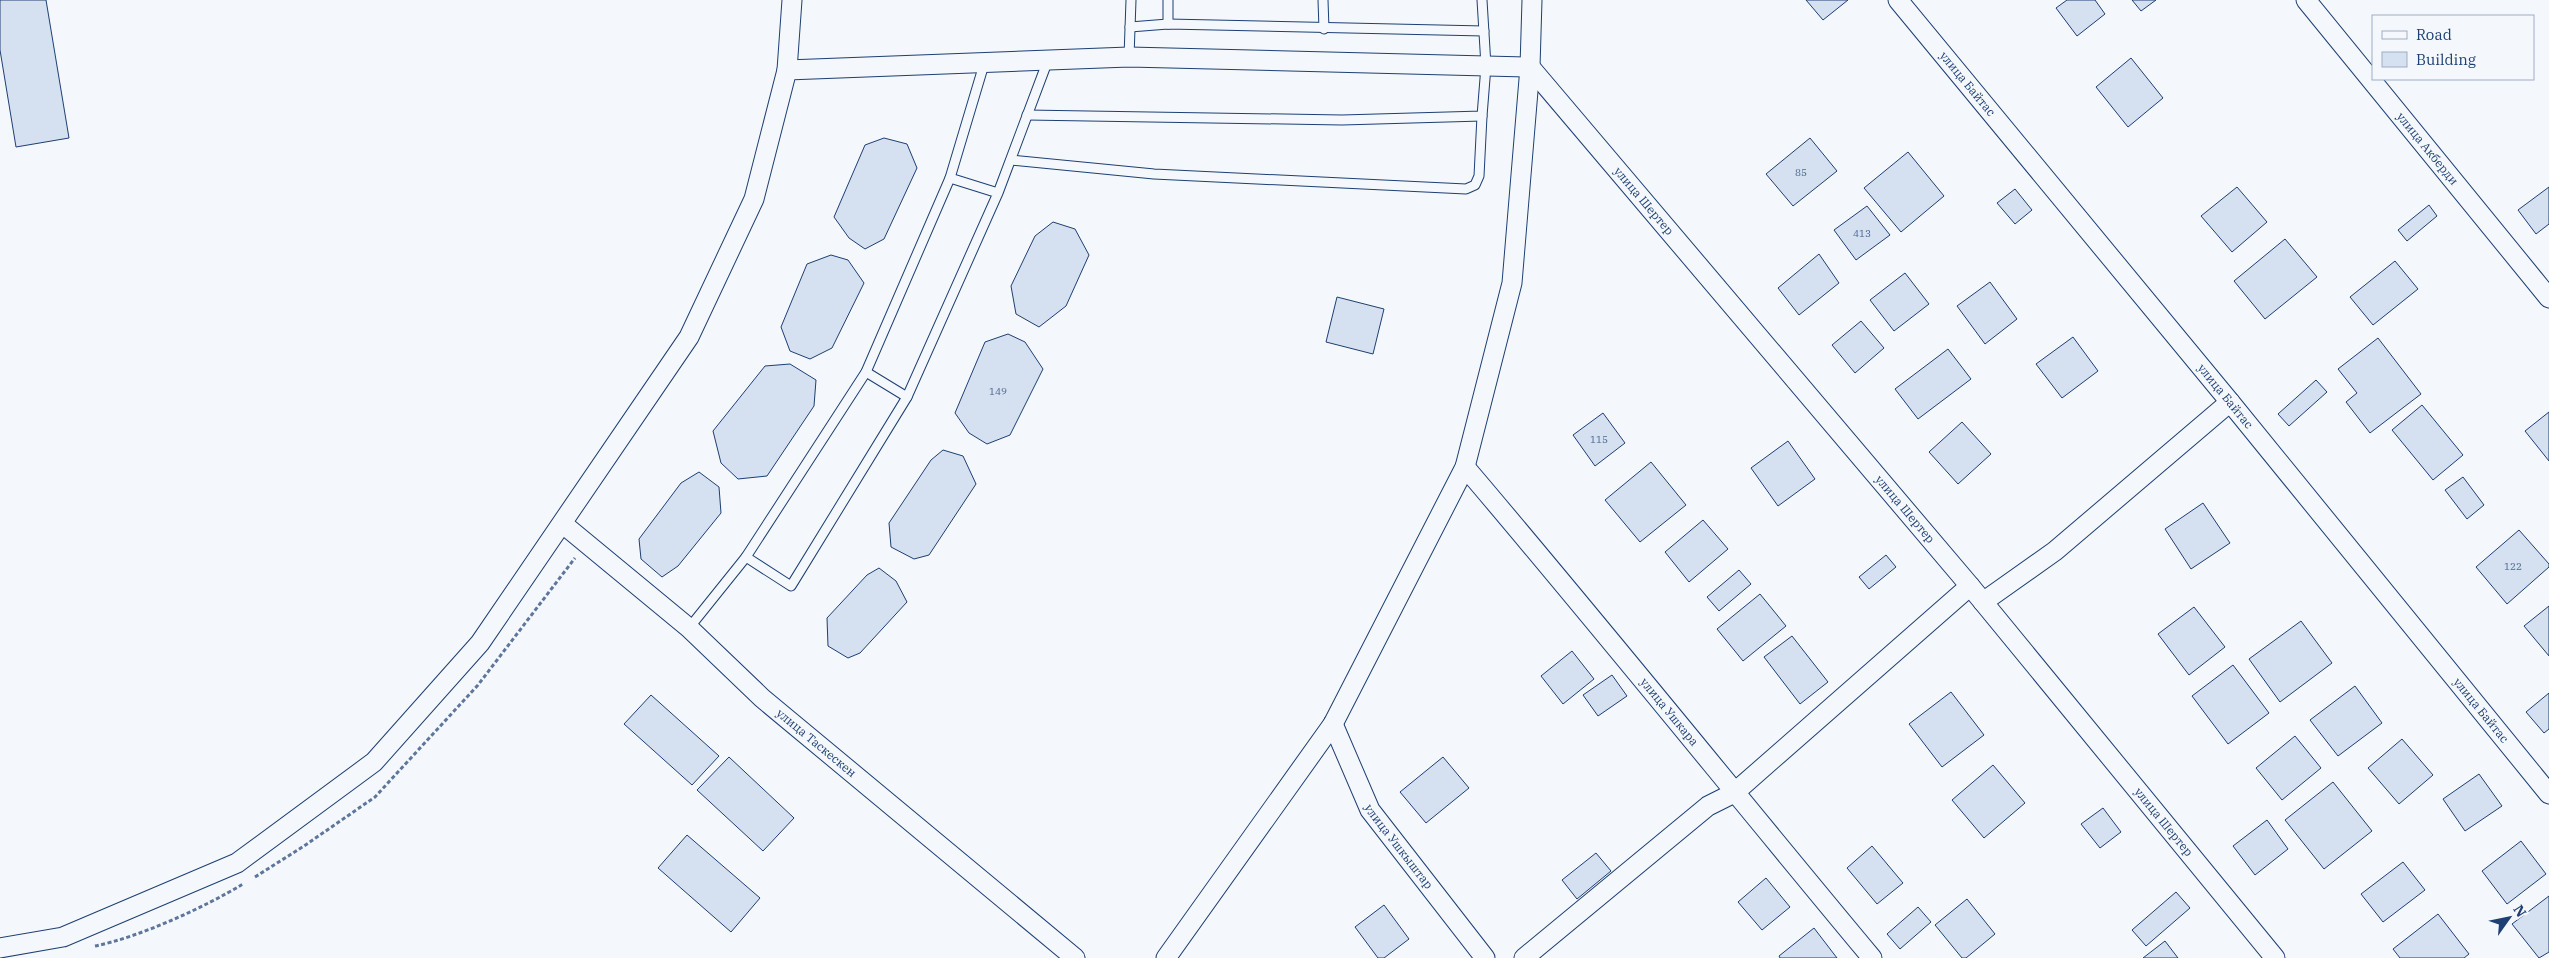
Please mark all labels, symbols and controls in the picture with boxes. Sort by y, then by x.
legend [2372,15,2534,80]
text: Road [2416,25,2452,44]
street label: улица Байтас [1937,48,1999,119]
text: Building [2416,50,2476,69]
street label: улица Акберди [2394,109,2462,188]
street label: улица Шертер [1611,164,1677,238]
house number: 85 [1795,166,1807,179]
house number: 413 [1853,227,1871,240]
street label: улица Байтас [2195,361,2257,431]
house number: 149 [989,385,1007,398]
house number: 115 [1590,433,1608,446]
street label: улица Шертер [1872,472,1938,546]
house number: 122 [2504,560,2522,573]
street label: улица Ушкара [1637,675,1702,749]
street label: улица Байтас [2450,675,2512,746]
street label: улица Таскескен [774,705,860,780]
street label: улица Шертер [2131,784,2197,859]
street label: улица Ушкыштар [1361,802,1436,892]
north arrow [2484,893,2534,943]
text: N [2509,901,2530,920]

